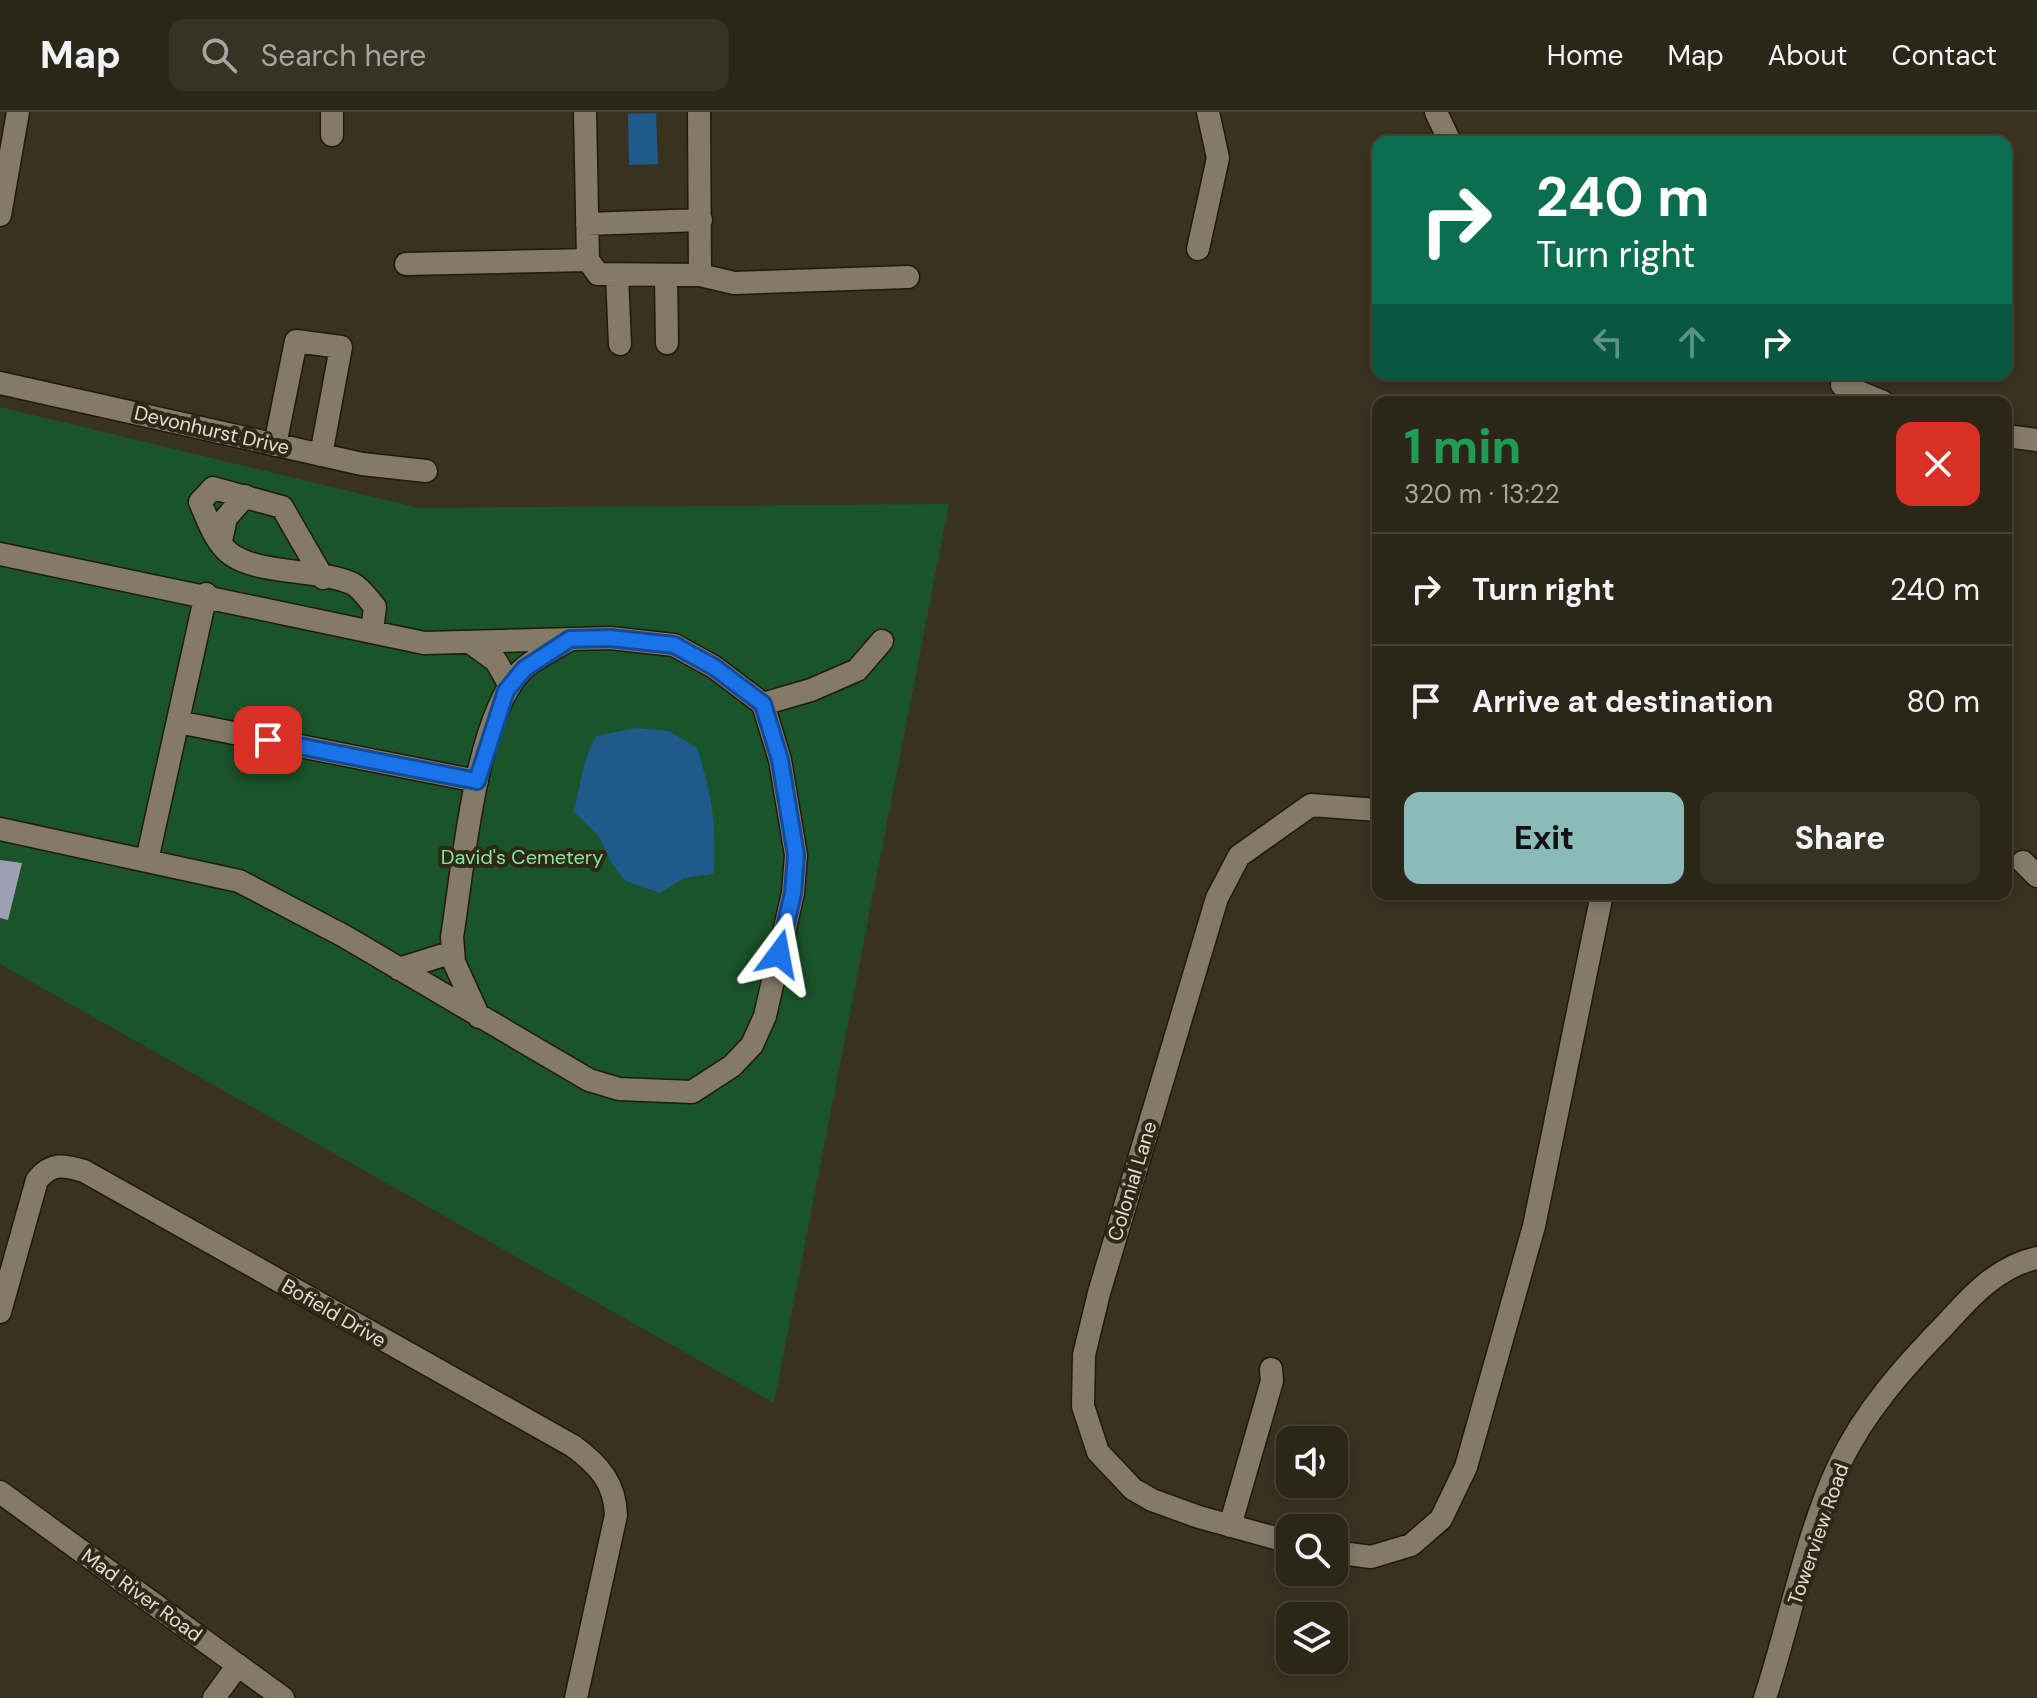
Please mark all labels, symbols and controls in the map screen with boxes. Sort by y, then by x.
search box [169,19,729,91]
text: Map [40,30,121,80]
icon: search [197,33,241,77]
text: Search here [261,36,426,75]
text: Home [1547,37,1623,74]
text: Map [1667,37,1724,74]
text: About [1768,37,1847,74]
text: Contact [1891,37,1997,74]
text: 240 m [1536,160,1710,233]
icon: right [1404,168,1508,272]
text: Turn right [1536,231,1695,278]
icon: left [1586,320,1630,364]
icon: ahead [1670,320,1714,364]
icon: right [1754,320,1798,364]
street label: Devonhurst Drive [132,399,292,461]
text: 1 min [1404,415,1521,478]
button: close [1896,422,1980,506]
text: 320 m · 13:22 [1404,477,1560,511]
icon: right [1404,567,1448,611]
text: Turn right [1472,570,1615,609]
text: 240 m [1890,570,1980,609]
icon: arrive [1404,679,1448,723]
text: Arrive at destination [1472,682,1773,721]
text: 80 m [1907,682,1980,721]
pin [234,706,302,774]
icon: arrive [246,718,290,762]
button: Exit [1404,792,1684,884]
button: Share [1700,792,1980,884]
park label: David's Cemetery [441,844,603,870]
position arrow [737,912,821,996]
street label: Colonial Lane [1101,1118,1163,1244]
street label: Bofield Drive [277,1273,391,1353]
map controls [1276,1426,1348,1674]
button: sound [1276,1426,1348,1498]
street label: Towerview Road [1782,1460,1854,1608]
button: search [1276,1514,1348,1586]
street label: Mad River Road [77,1542,207,1648]
button: layers [1276,1602,1348,1674]

